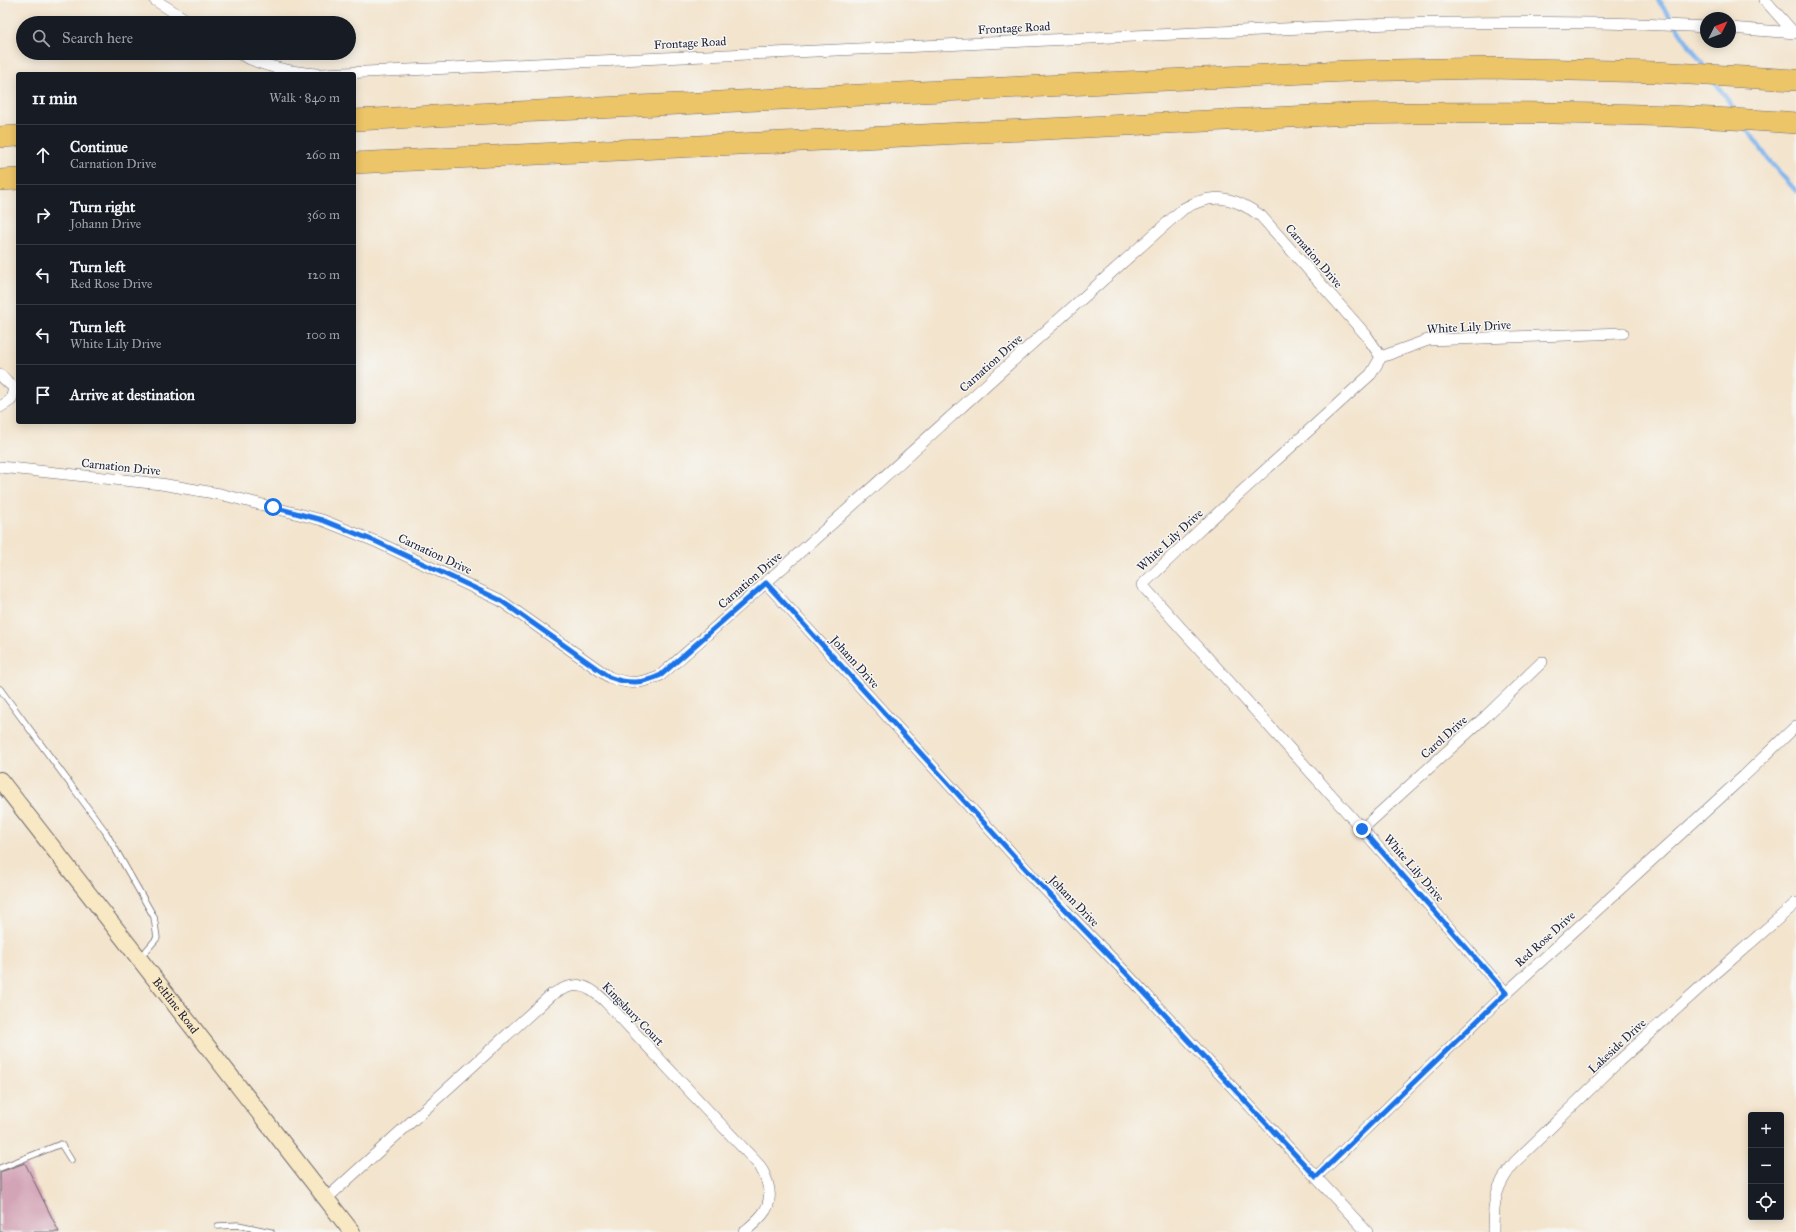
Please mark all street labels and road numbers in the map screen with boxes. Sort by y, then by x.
street label: Frontage Road [977,19,1051,38]
street label: Frontage Road [653,34,727,53]
street label: Carnation Drive [1283,221,1345,291]
street label: White Lily Drive [1426,318,1512,336]
street label: Carnation Drive [957,331,1025,395]
street label: Carnation Drive [81,456,161,478]
street label: White Lily Drive [1134,506,1206,574]
street label: Carnation Drive [396,531,474,577]
street label: Carnation Drive [715,549,785,611]
street label: Johann Drive [826,631,882,692]
street label: Carol Drive [1418,713,1470,761]
street label: White Lily Drive [1381,832,1447,904]
street label: Johann Drive [1044,871,1102,930]
street label: Red Rose Drive [1512,908,1578,970]
street label: Beltline Road [150,975,202,1036]
street label: Kingsbury Court [599,979,667,1050]
street label: Lakeside Drive [1585,1016,1649,1076]

